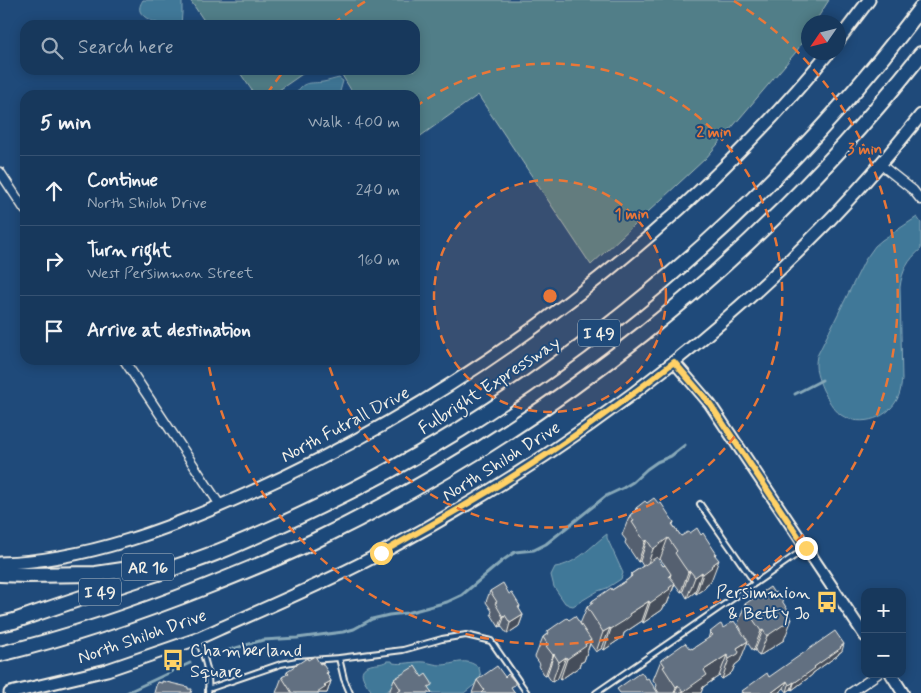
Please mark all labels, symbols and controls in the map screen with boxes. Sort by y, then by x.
north arrow [801,15,846,60]
search box [20,20,420,75]
icon: search [38,34,66,62]
text: Search here [78,35,174,60]
text: 5 min [40,109,92,137]
text: Walk · 400 m [308,112,400,133]
text: 2 min [696,123,732,143]
text: 3 min [848,140,882,160]
text: Continue [87,168,158,193]
icon: ahead [40,177,68,205]
text: 240 m [356,180,400,201]
text: North Shiloh Drive [87,193,207,214]
text: 1 min [615,205,649,225]
text: Turn right [87,238,171,263]
icon: right [40,247,68,275]
text: 160 m [357,250,400,271]
text: West Persimmon Street [87,263,253,284]
centre of rings [541,287,559,305]
icon: arrive [40,317,68,345]
text: Arrive at destination [87,318,251,343]
road number: I 49 [578,319,620,346]
street label: Fulbright Expressway [414,331,566,442]
street label: North Futrall Drive [277,381,414,469]
street label: North Shiloh Drive [438,416,565,508]
route end [795,537,818,560]
route start [370,542,393,565]
road number: AR 16 [122,554,174,580]
road number: I 49 [79,578,121,606]
place label: Persimmion & Betty Jo [716,581,810,626]
map controls [861,588,906,678]
button: + [861,588,906,633]
bus stop icon: Persimmion & Betty Jo [814,589,840,615]
street label: North Shiloh Drive [75,604,210,670]
button: − [861,633,906,678]
place label: Chamberland Square [190,639,302,684]
bus stop icon: Chamberland Square [160,647,186,673]

